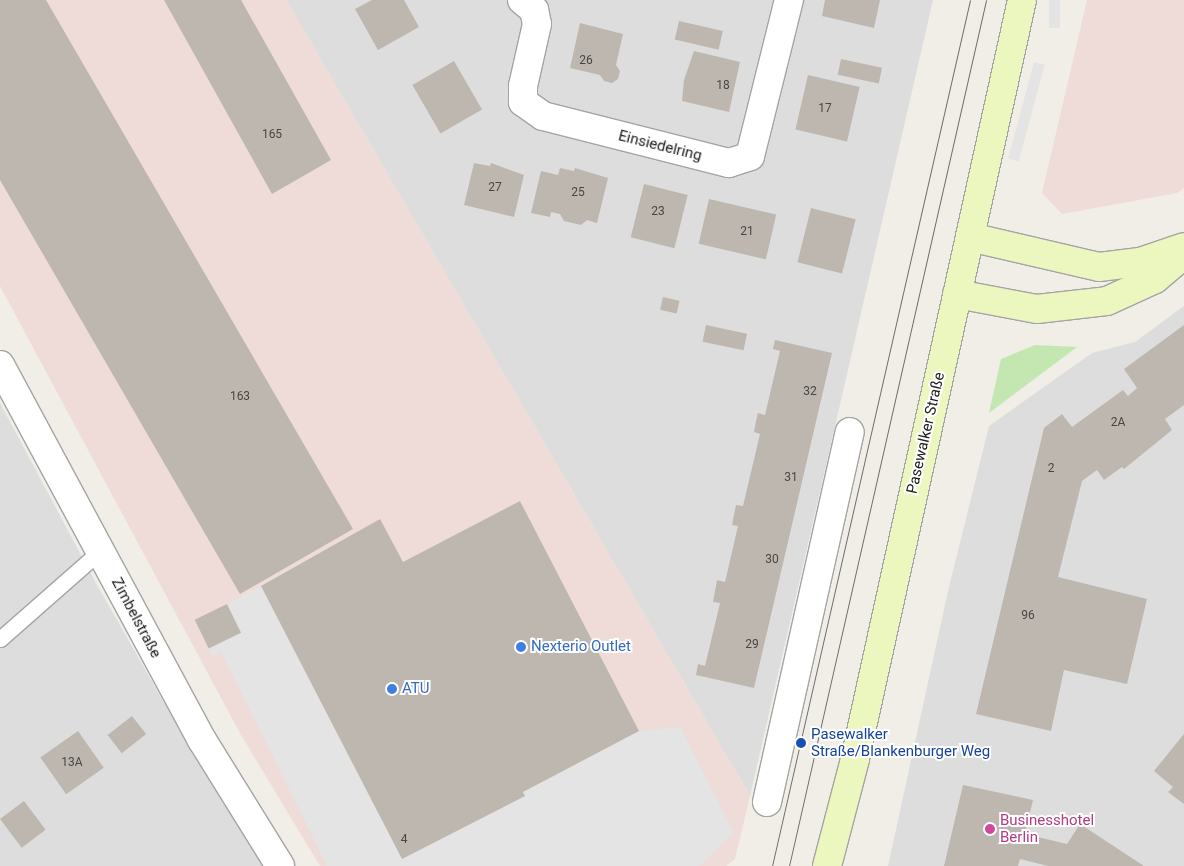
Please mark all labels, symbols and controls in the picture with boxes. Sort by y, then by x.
house number: 26 [579,54,593,68]
house number: 18 [716,79,730,93]
house number: 17 [818,102,832,116]
street label: Einsiedelring [616,127,704,165]
house number: 165 [262,128,282,142]
house number: 27 [488,181,502,195]
house number: 25 [571,186,585,200]
house number: 23 [651,205,665,219]
house number: 21 [740,225,754,239]
street label: Pasewalker Straße [903,370,949,496]
house number: 32 [803,385,817,399]
house number: 163 [230,390,250,404]
house number: 2A [1111,416,1125,430]
house number: 2 [1048,462,1054,476]
house number: 31 [784,471,798,485]
house number: 30 [765,553,779,567]
street label: Zimbelstraße [107,575,165,661]
house number: 96 [1021,609,1035,623]
place label: Nexterio Outlet [531,638,631,656]
house number: 29 [745,638,759,652]
marker: Nexterio Outlet [515,641,527,653]
place label: ATU [402,680,430,698]
marker: ATU [386,683,398,695]
place label: Pasewalker Straße/Blankenburger Weg [811,725,990,760]
marker: Pasewalker Straße/Blankenburger Weg [795,737,807,749]
house number: 13A [61,756,83,770]
place label: Businesshotel Berlin [1000,811,1094,846]
marker: Businesshotel Berlin [984,823,996,835]
house number: 4 [401,833,407,847]

